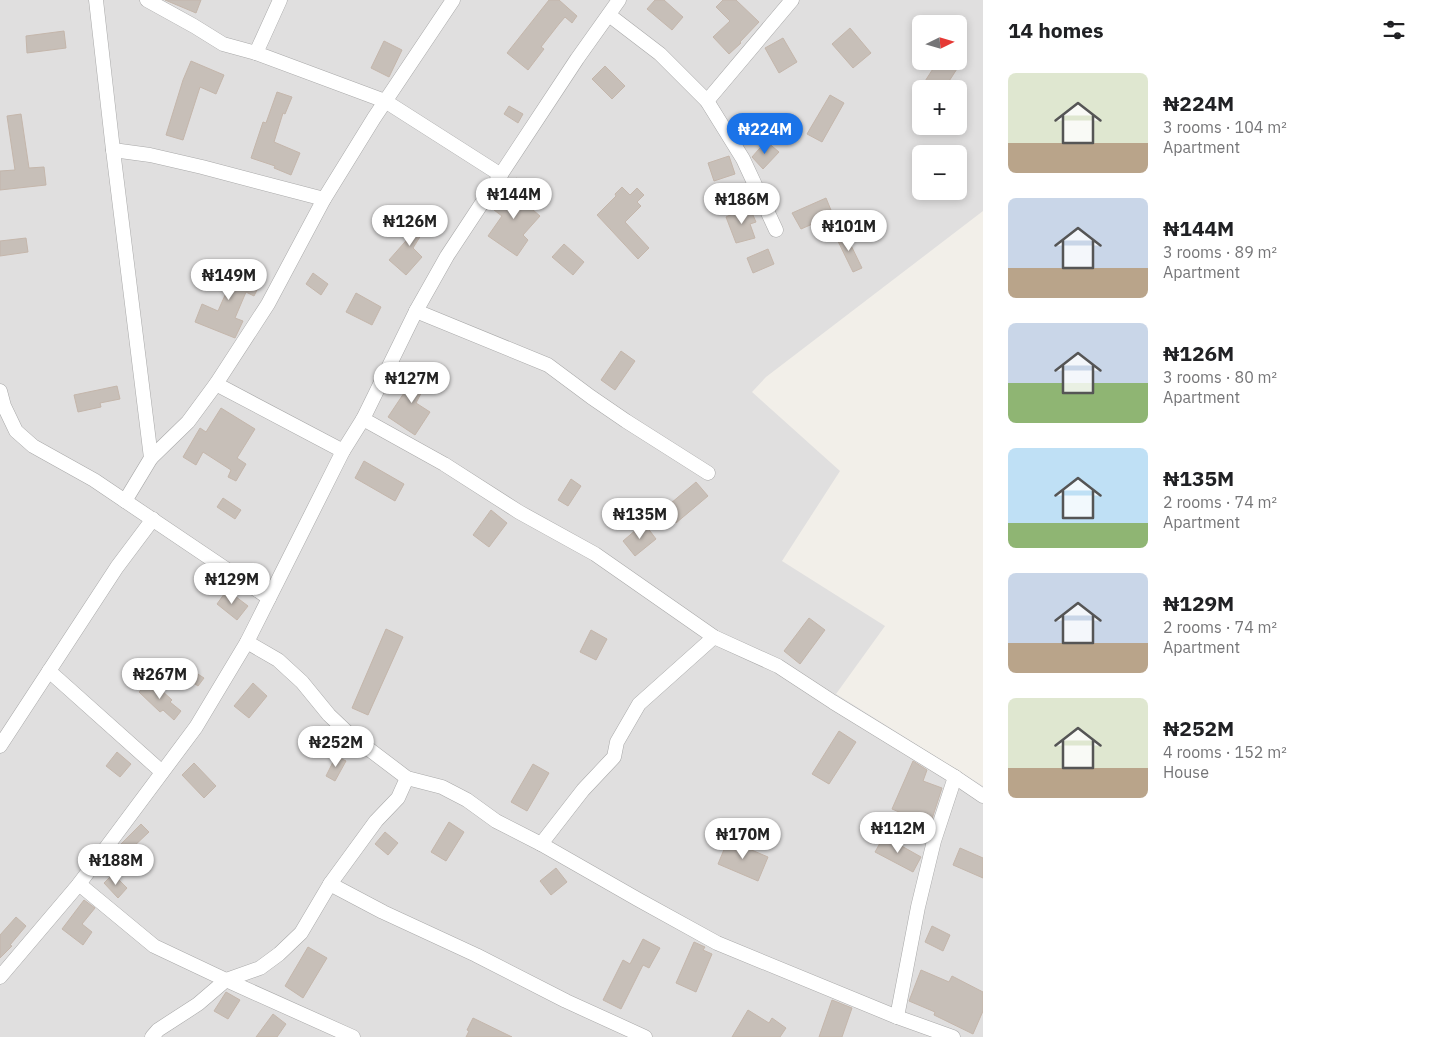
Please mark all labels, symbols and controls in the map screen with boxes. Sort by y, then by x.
north arrow [912,15,968,70]
map controls [912,15,967,200]
text: 14 homes [1008,16,1104,44]
icon: filters [1380,16,1408,44]
button: + [912,80,967,135]
text: ₦224M [1163,89,1234,117]
icon: home [1048,93,1108,153]
pin: ₦224M [730,112,800,155]
text: 3 rooms · 104 m² [1163,117,1287,137]
text: ₦224M [738,119,792,139]
text: Apartment [1163,137,1240,157]
button: − [912,145,967,200]
pin: ₦144M [479,178,549,220]
pin: ₦186M [707,182,777,225]
text: ₦144M [487,184,541,204]
text: ₦186M [715,189,769,209]
pin: ₦126M [375,204,445,247]
pin: ₦101M [814,210,884,252]
text: ₦126M [383,211,437,231]
text: ₦144M [1163,214,1234,242]
text: ₦101M [822,216,876,236]
icon: home [1048,218,1108,278]
text: 3 rooms · 89 m² [1163,242,1277,262]
pin: ₦149M [194,258,264,301]
text: Apartment [1163,262,1240,282]
text: ₦149M [202,265,256,285]
text: ₦126M [1163,339,1234,367]
icon: home [1048,343,1108,403]
pin: ₦127M [377,362,447,404]
text: 3 rooms · 80 m² [1163,367,1277,387]
text: ₦127M [385,368,439,388]
text: Apartment [1163,387,1240,407]
text: ₦135M [1163,464,1234,492]
icon: home [1048,468,1108,528]
text: 2 rooms · 74 m² [1163,492,1277,512]
pin: ₦135M [605,498,675,540]
text: ₦135M [613,504,667,524]
text: Apartment [1163,512,1240,532]
pin: ₦129M [197,562,267,605]
text: ₦129M [205,569,259,589]
text: ₦129M [1163,589,1234,617]
icon: home [1048,593,1108,653]
text: 2 rooms · 74 m² [1163,617,1277,637]
text: Apartment [1163,637,1240,657]
pin: ₦267M [125,658,195,700]
text: ₦267M [133,664,187,684]
text: ₦252M [1163,714,1234,742]
icon: home [1048,718,1108,778]
pin: ₦252M [301,726,371,768]
text: ₦252M [309,732,363,752]
text: 4 rooms · 152 m² [1163,742,1287,762]
text: House [1163,762,1209,782]
pin: ₦112M [863,812,933,854]
pin: ₦170M [708,818,778,860]
text: ₦112M [871,818,925,838]
text: ₦170M [716,824,770,844]
pin: ₦188M [81,844,151,886]
text: ₦188M [89,850,143,870]

